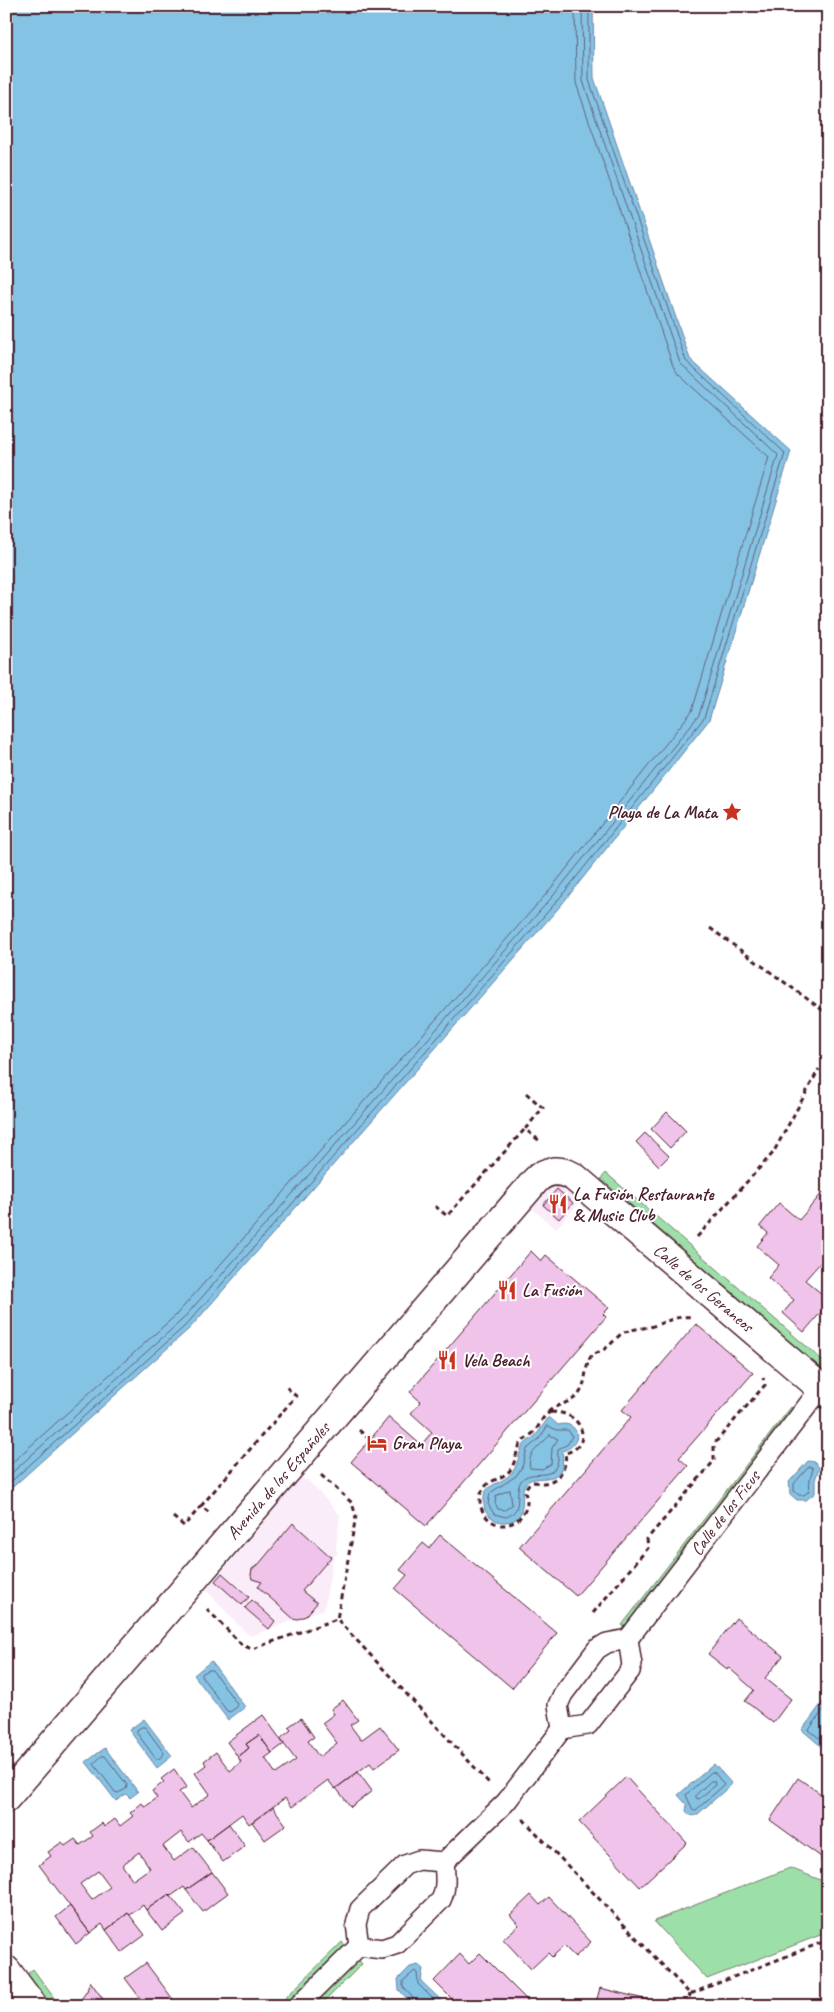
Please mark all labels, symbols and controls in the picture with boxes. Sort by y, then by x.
place label: Playa de La Mata [608,801,718,823]
place icon: Playa de La Mata [721,801,743,823]
place label: La Fusión Restaurante & Music Club [573,1183,716,1226]
restaurant icon: La Fusión Restaurante & Music Club [547,1193,569,1215]
street label: Calle de los Geraneos [649,1239,760,1338]
restaurant icon: La Fusión [496,1279,518,1301]
place label: La Fusión [522,1279,582,1301]
restaurant icon: Vela Beach [436,1349,458,1371]
place label: Vela Beach [462,1349,530,1371]
street label: Avenida de los Españoles [222,1416,336,1544]
hotel icon: Gran Playa [366,1432,388,1454]
place label: Gran Playa [392,1432,462,1454]
street label: Calle de los Ficus [685,1465,766,1560]

